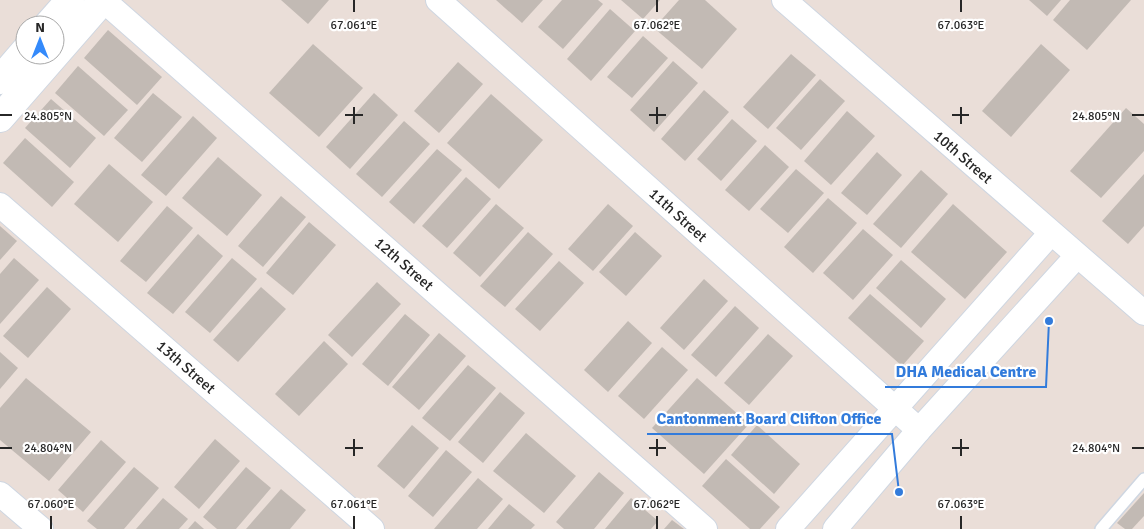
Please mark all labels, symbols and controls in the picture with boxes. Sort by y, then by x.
north arrow [15,15,65,65]
text: 67.061°E [331,18,378,33]
text: 67.062°E [634,18,681,33]
text: 67.063°E [938,18,985,33]
text: N [35,19,45,36]
text: 24.805°N [24,109,72,124]
text: 24.805°N [1072,109,1120,124]
street label: 10th Street [930,127,996,187]
street label: 11th Street [645,184,711,246]
street label: 12th Street [371,234,437,294]
street label: 13th Street [153,337,219,397]
callout: DHA Medical Centre [885,356,1046,387]
text: DHA Medical Centre [896,362,1036,382]
callout: Cantonment Board Clifton Office [647,403,892,434]
text: Cantonment Board Clifton Office [656,409,882,429]
text: 24.804°N [24,441,72,456]
text: 24.804°N [1072,441,1120,456]
text: 67.060°E [28,497,75,512]
text: 67.061°E [331,497,378,512]
text: 67.062°E [634,497,681,512]
text: 67.063°E [938,497,985,512]

